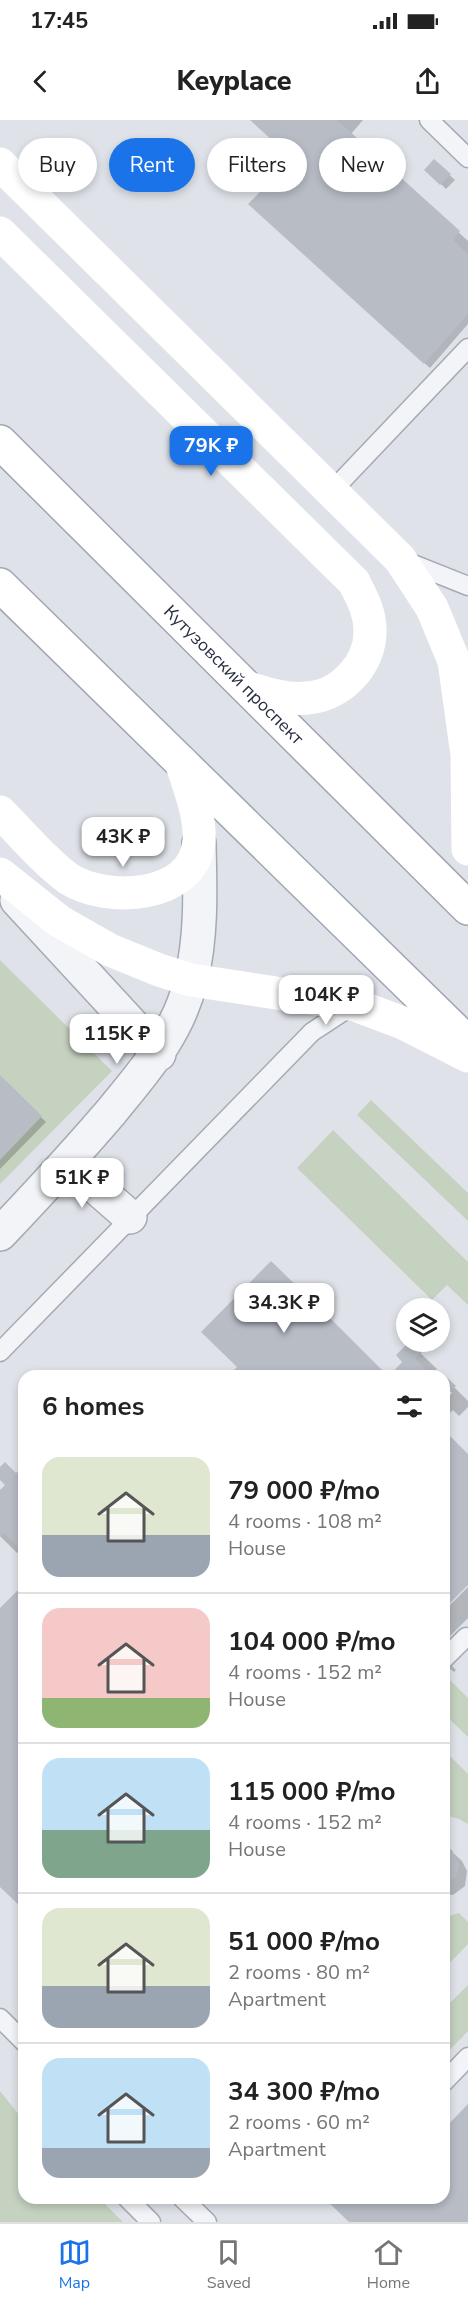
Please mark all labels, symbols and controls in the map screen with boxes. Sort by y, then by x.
text: 17:45 [30,6,88,36]
text: Keyplace [176,63,292,100]
icon: back [24,65,57,98]
icon: share [411,65,444,98]
chip: Buy [18,138,97,192]
chip: Rent [109,138,195,192]
chip: Filters [207,138,307,192]
chip: New [319,138,406,192]
pin: 79K ₽ [169,426,253,477]
text: 79K ₽ [184,432,238,459]
street label: Кутузовский проспект [159,600,309,750]
pin: 43K ₽ [81,817,165,868]
text: 43K ₽ [96,823,150,850]
pin: 104K ₽ [277,975,375,1026]
text: 104K ₽ [293,981,359,1008]
pin: 115K ₽ [68,1014,166,1065]
text: 115K ₽ [84,1020,150,1047]
pin: 51K ₽ [40,1158,124,1209]
text: 51K ₽ [55,1164,109,1191]
pin: 34.3K ₽ [229,1283,339,1334]
text: 34.3K ₽ [248,1289,320,1316]
map controls [396,1298,450,1352]
button: layers [396,1298,450,1352]
text: 6 homes [42,1389,144,1424]
icon: filters [393,1390,426,1423]
text: 79 000 ₽/mo [228,1473,380,1508]
icon: home [90,1481,162,1553]
text: 4 rooms · 108 m² [228,1508,382,1535]
text: House [228,1535,286,1562]
text: 104 000 ₽/mo [228,1624,396,1659]
icon: home [90,1632,162,1704]
text: 4 rooms · 152 m² [228,1659,382,1686]
text: House [228,1686,286,1713]
text: 115 000 ₽/mo [228,1774,396,1809]
icon: home [90,1782,162,1854]
text: 4 rooms · 152 m² [228,1809,382,1836]
text: House [228,1836,286,1863]
text: 51 000 ₽/mo [228,1924,380,1959]
icon: home [90,1932,162,2004]
text: 2 rooms · 80 m² [228,1959,370,1986]
text: Apartment [228,1986,326,2013]
text: 34 300 ₽/mo [228,2074,380,2109]
icon: home [90,2082,162,2154]
text: 2 rooms · 60 m² [228,2109,370,2136]
text: Apartment [228,2136,326,2163]
tab: Map [58,2236,91,2294]
tab: Saved [207,2236,251,2294]
tab: Home [367,2236,410,2294]

